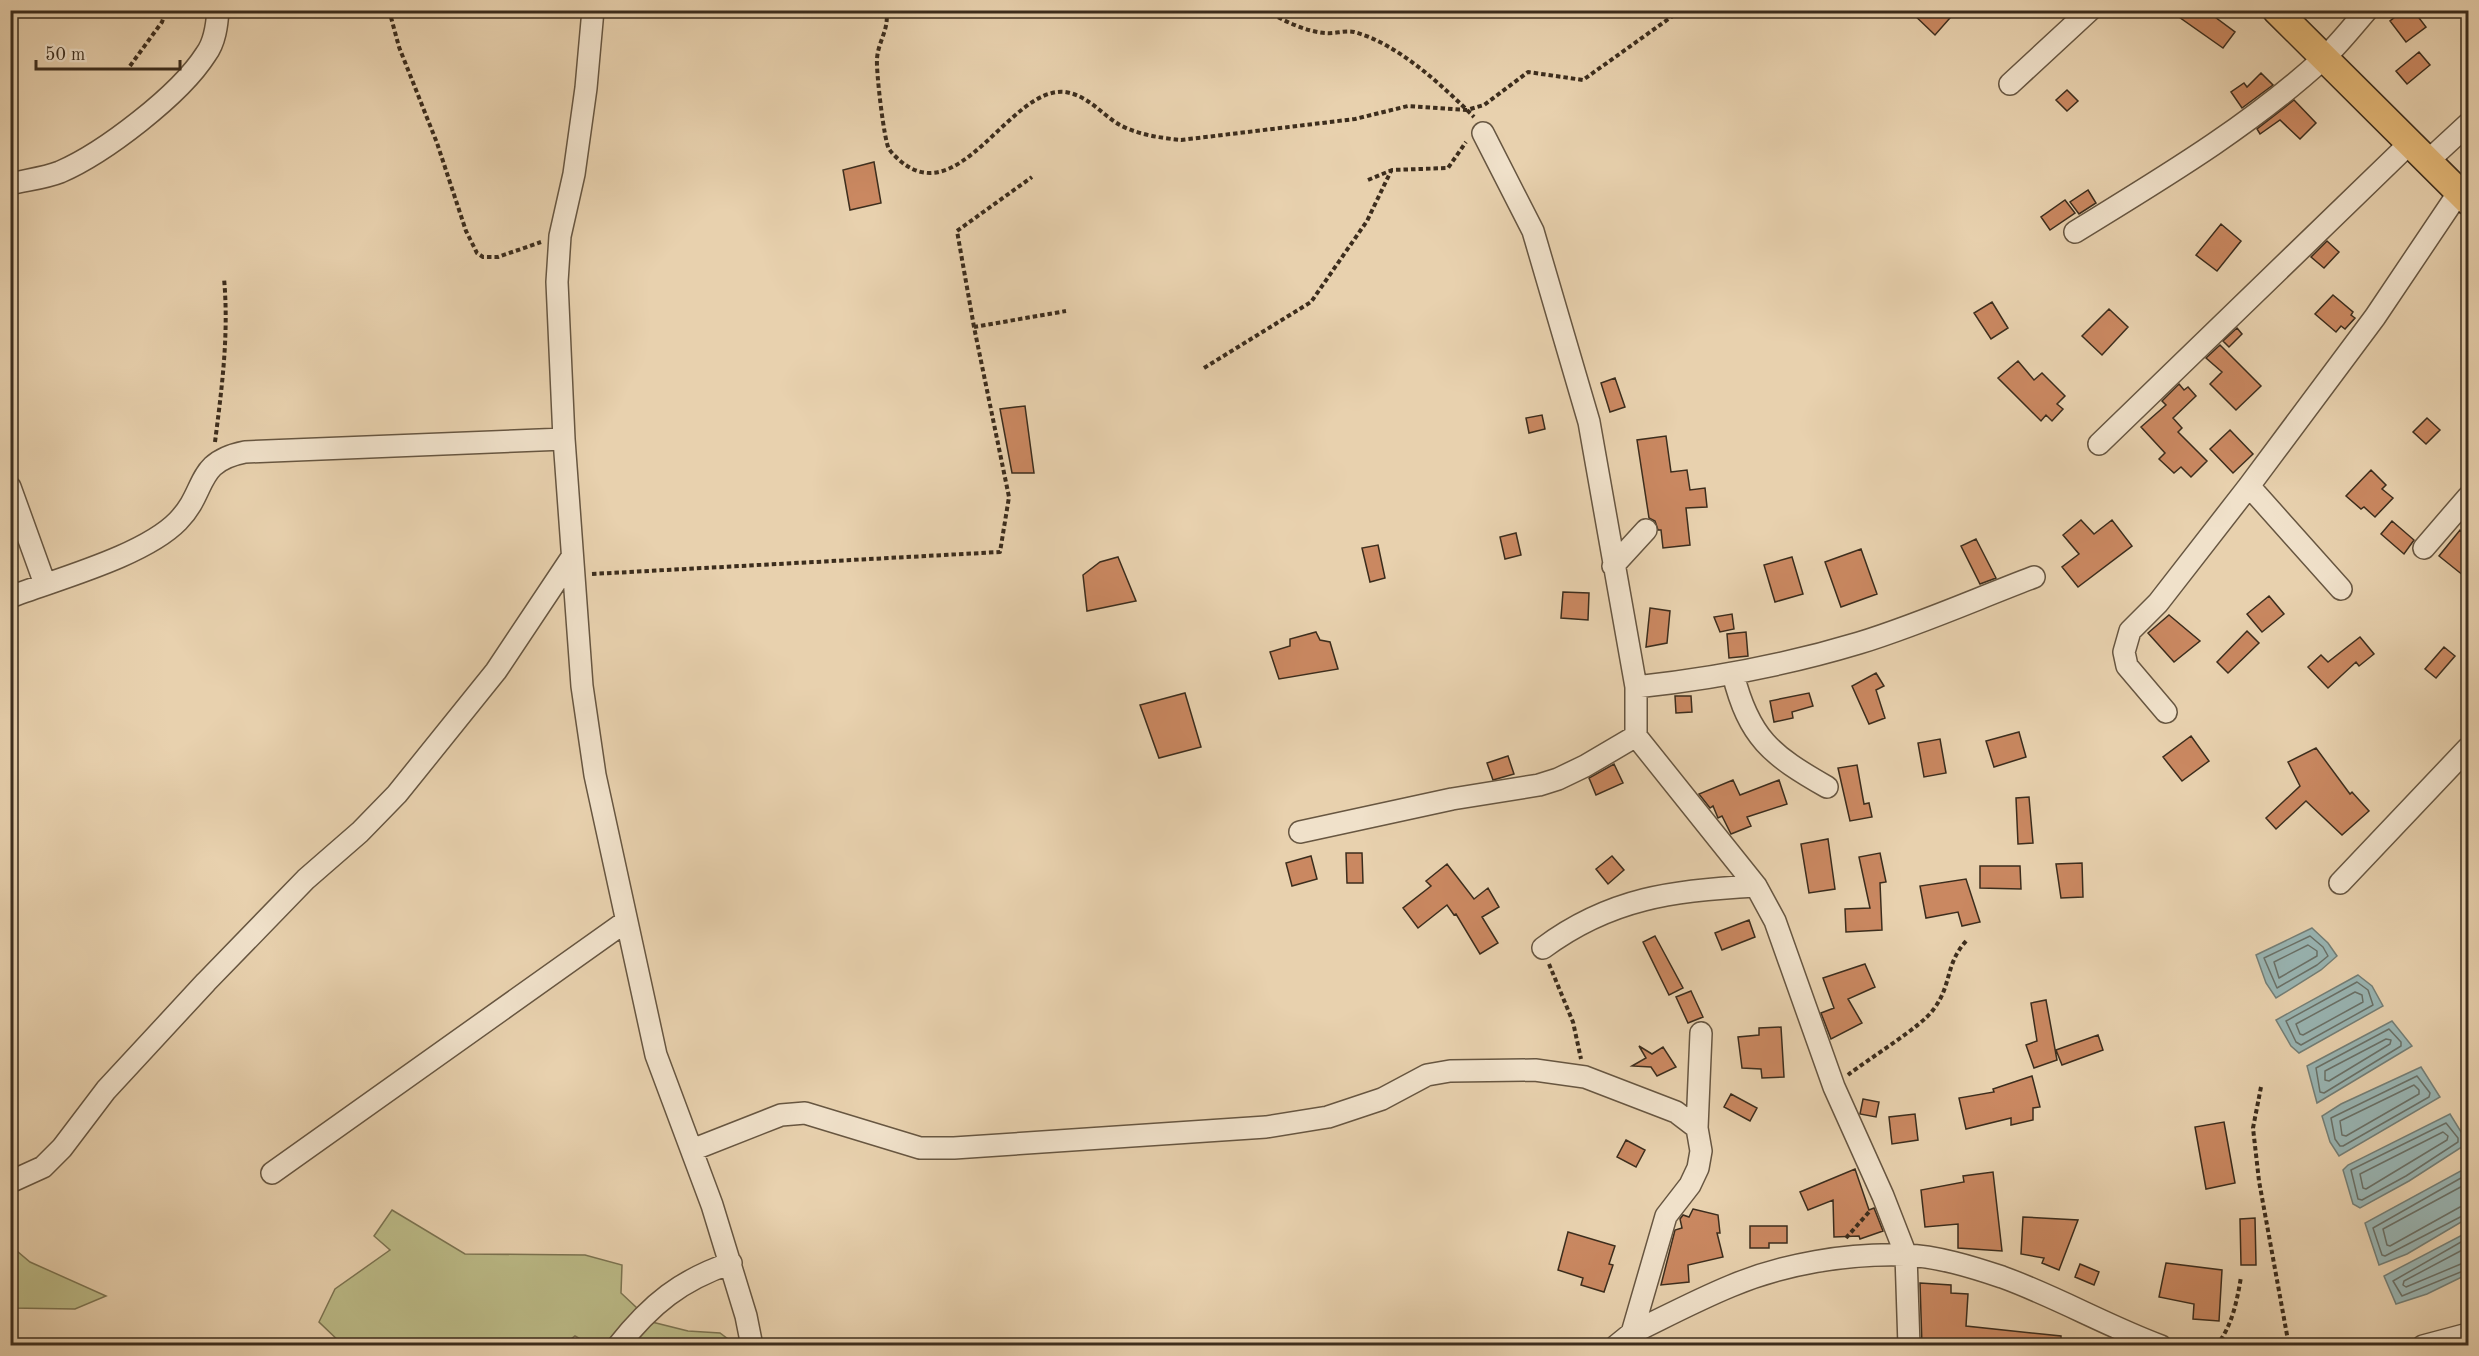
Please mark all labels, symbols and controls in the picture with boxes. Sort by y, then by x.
scale bar [36,33,180,71]
text: 50 m [45,46,85,64]

